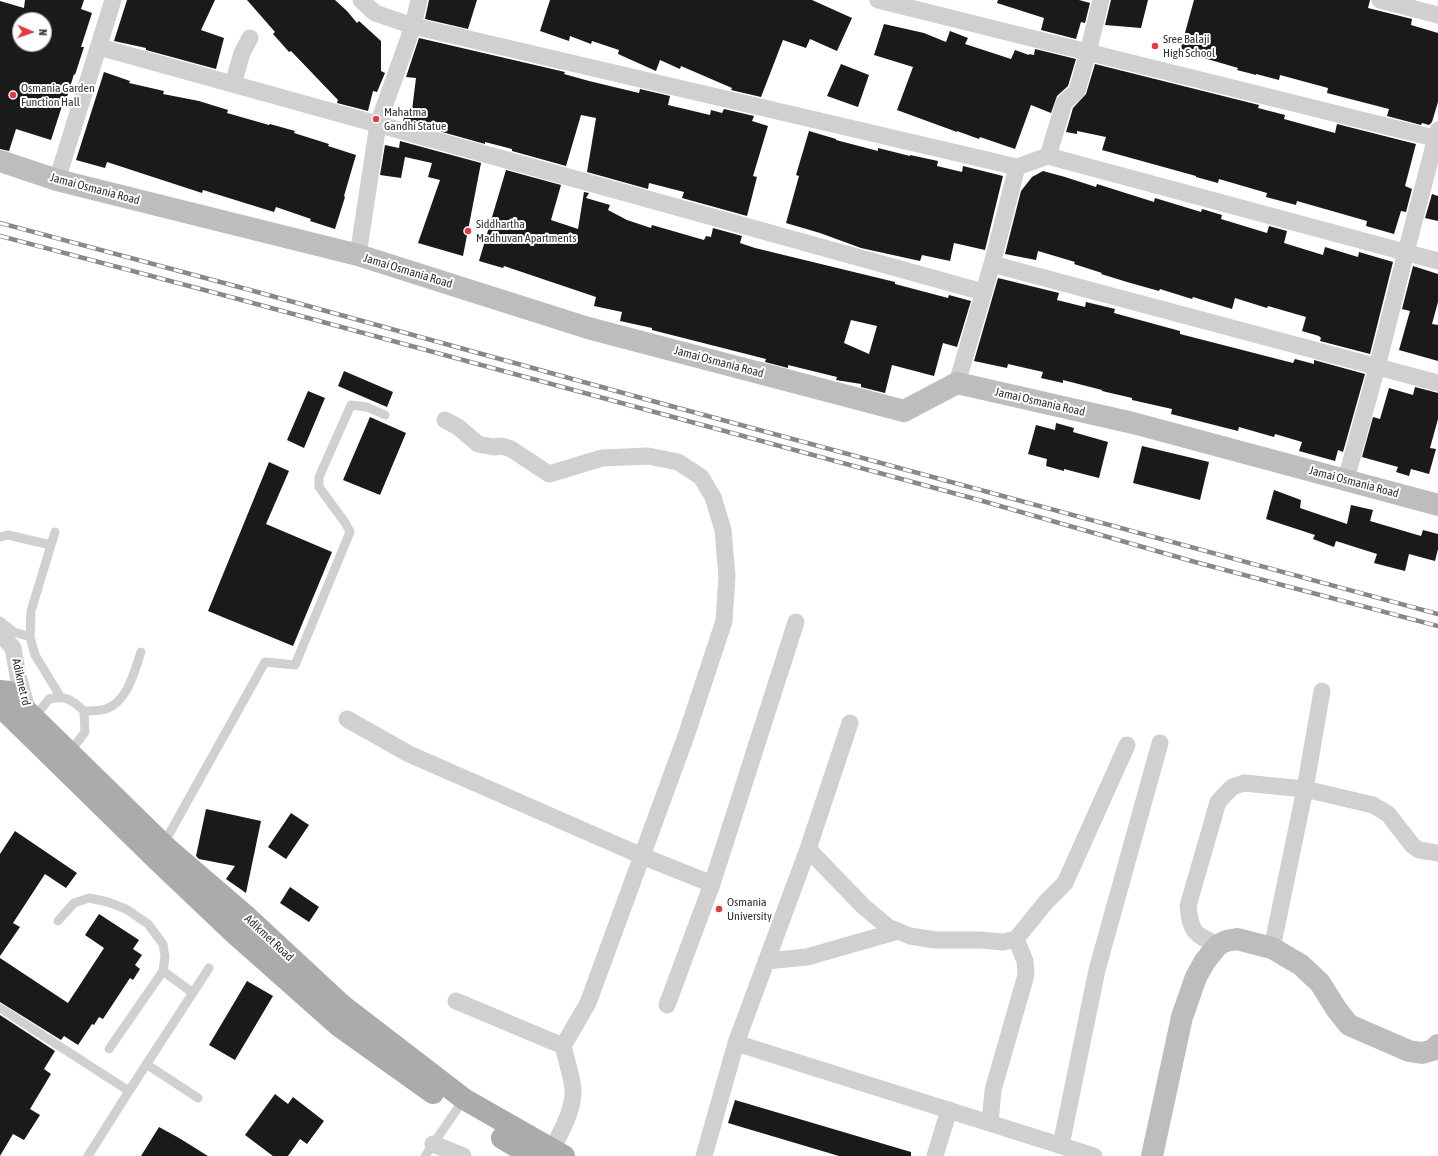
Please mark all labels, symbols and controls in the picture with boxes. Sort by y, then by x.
north arrow [12,12,52,52]
text: N [37,29,49,36]
place label: Sree Balaji High School [1163,32,1215,60]
marker: Sree Balaji High School [1150,41,1160,51]
place label: Osmania Garden Function Hall [21,81,95,109]
marker: Osmania Garden Function Hall [8,90,18,100]
place label: Mahatma Gandhi Statue [384,105,446,133]
marker: Mahatma Gandhi Statue [371,114,381,124]
street label: Jamai Osmania Road [49,170,141,208]
place label: Siddhartha Madhuvan Apartments [476,217,576,245]
marker: Siddhartha Madhuvan Apartments [463,226,473,236]
street label: Jamai Osmania Road [362,251,454,291]
street label: Jamai Osmania Road [673,343,765,381]
street label: Jamai Osmania Road [993,385,1087,419]
street label: Jamai Osmania Road [1308,463,1400,501]
street label: Adikmet rd [9,657,33,707]
place label: Osmania University [727,895,772,923]
marker: Osmania University [714,904,724,914]
street label: Adikmet Road [242,912,296,964]

